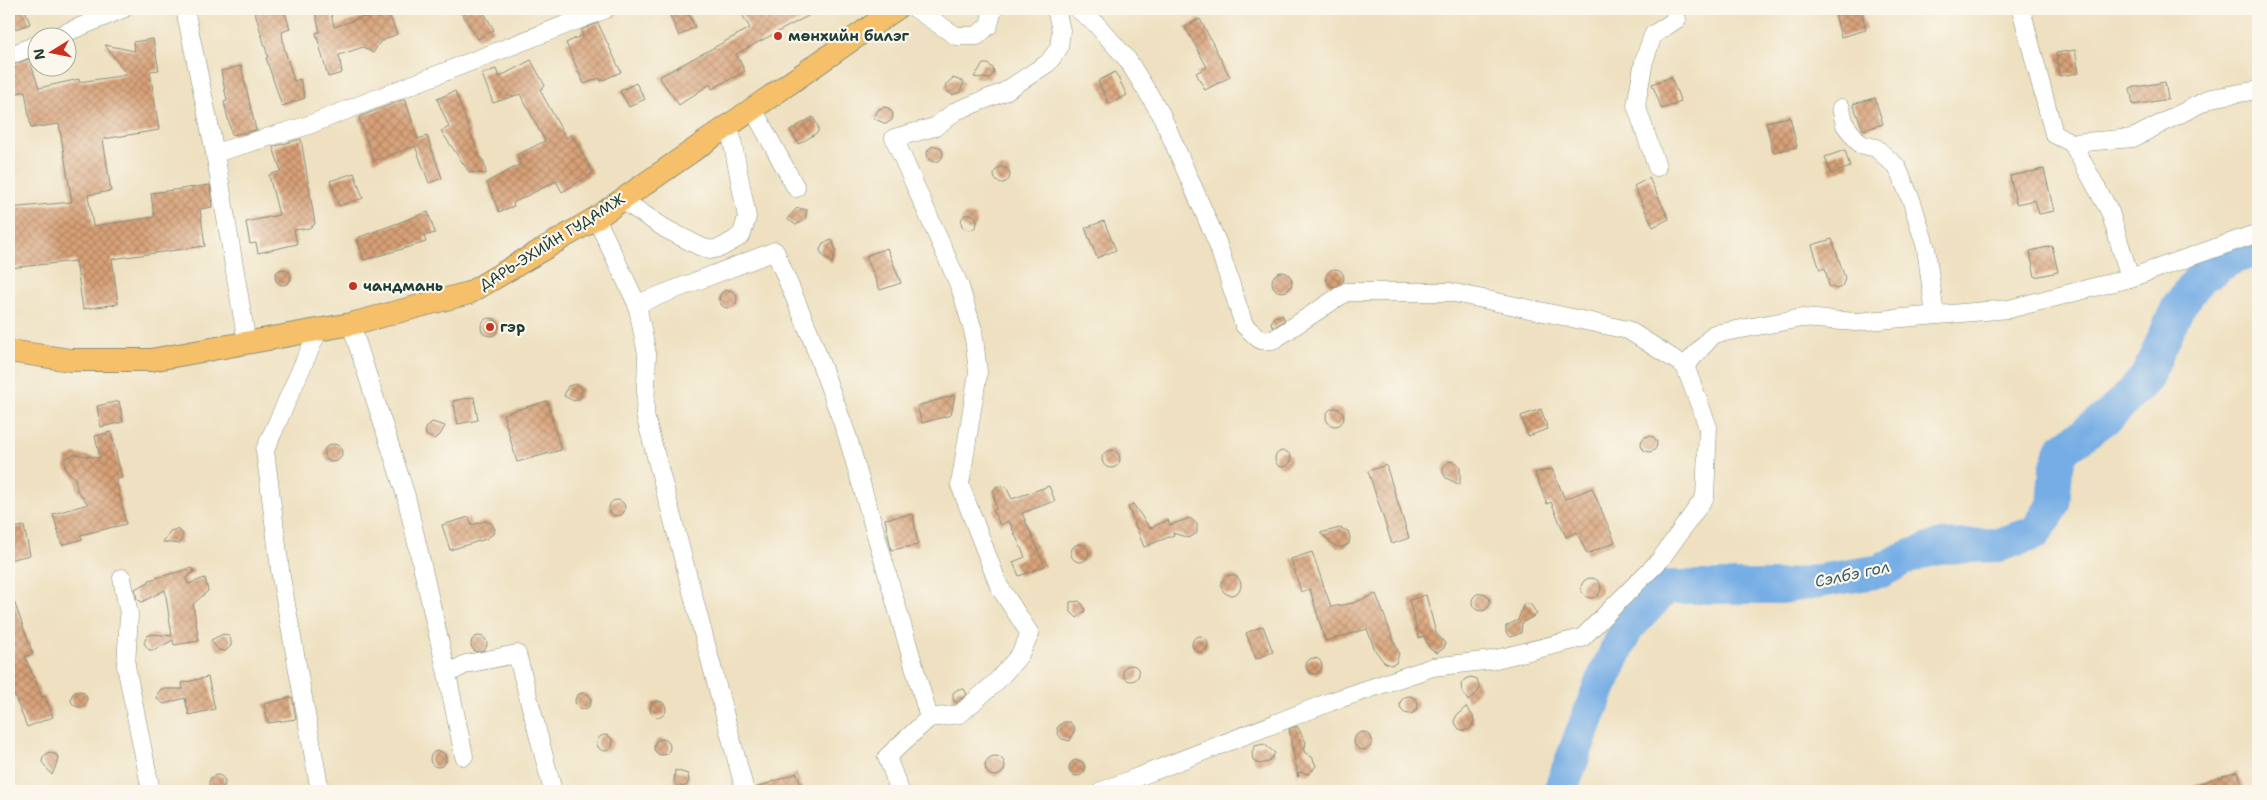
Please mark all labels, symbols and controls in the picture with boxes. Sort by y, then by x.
place label: мөнхийн билэг [788,26,910,46]
north arrow [28,28,78,78]
marker: мөнхийн билэг [772,30,784,42]
text: N [29,47,49,61]
street label: ДАРЬ-ЭХИЙН ГУДАМЖ [475,188,629,295]
place label: чандмань [363,276,443,296]
marker: чандмань [347,280,359,292]
place label: гэр [500,317,525,337]
marker: гэр [484,321,496,333]
water label: Сэлбэ гол [1813,556,1892,592]

